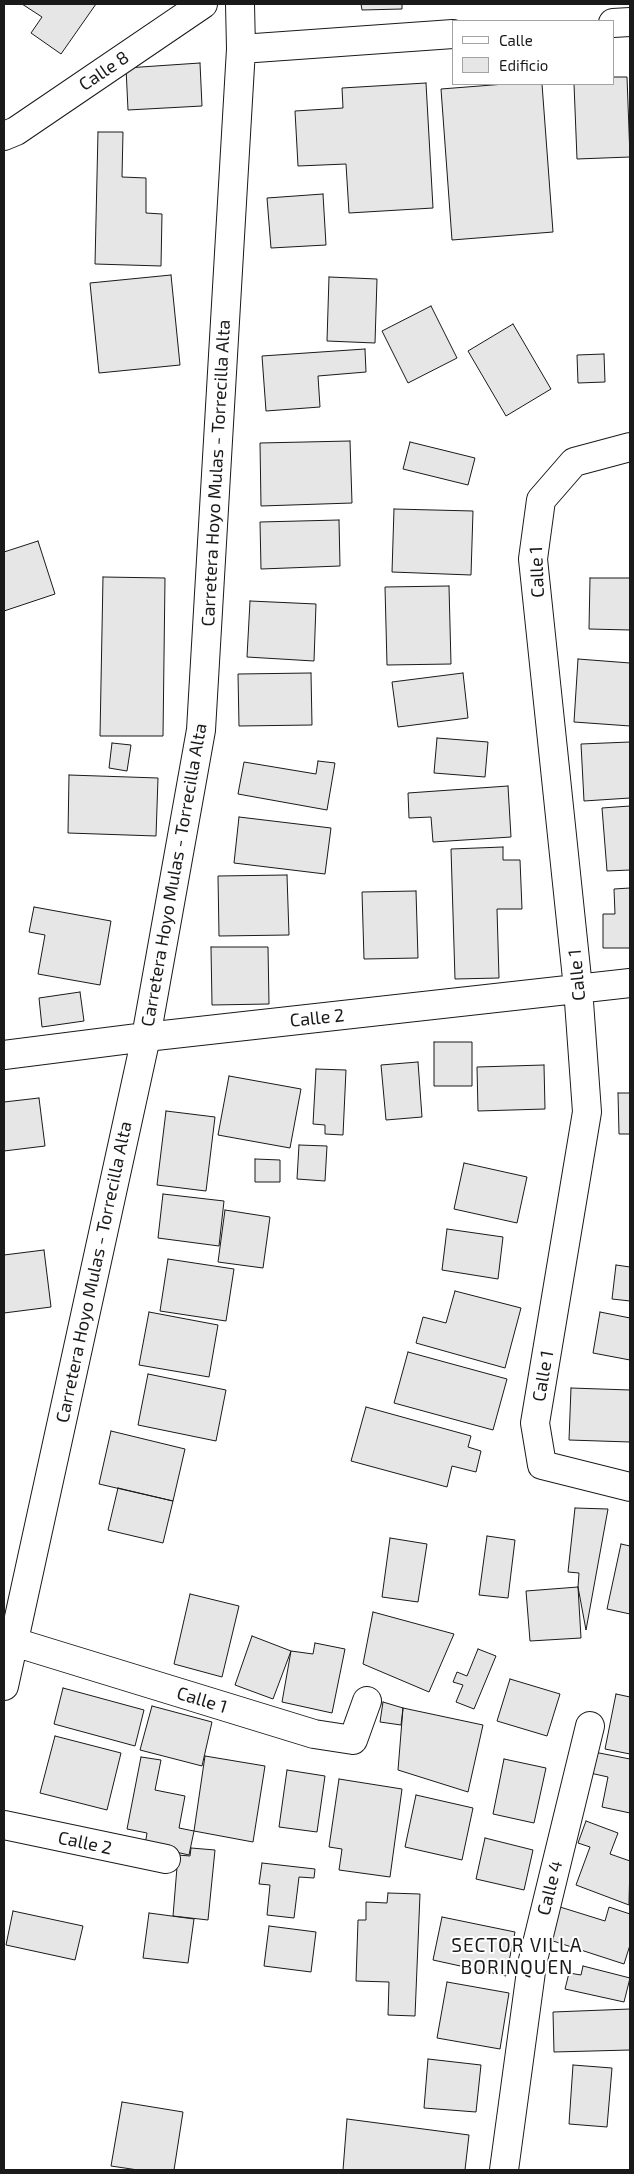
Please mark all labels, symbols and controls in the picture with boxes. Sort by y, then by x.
legend [452,20,614,85]
text: Calle [499,31,533,49]
street label: Calle 8 [75,47,133,95]
text: Edificio [499,56,548,74]
street label: Carretera Hoyo Mulas - Torrecilla Alta [197,319,235,627]
street label: Calle 1 [525,546,549,598]
street label: Carretera Hoyo Mulas - Torrecilla Alta [137,722,211,1028]
street label: Calle 1 [564,948,590,1002]
street label: Calle 2 [289,1004,345,1032]
street label: Carretera Hoyo Mulas - Torrecilla Alta [51,1119,137,1425]
street label: Calle 1 [528,1349,558,1403]
street label: Calle 1 [174,1682,230,1718]
street label: Calle 2 [56,1827,114,1859]
street label: Calle 4 [533,1858,567,1918]
district label: SECTOR VILLA BORINQUEN [450,1935,584,1979]

